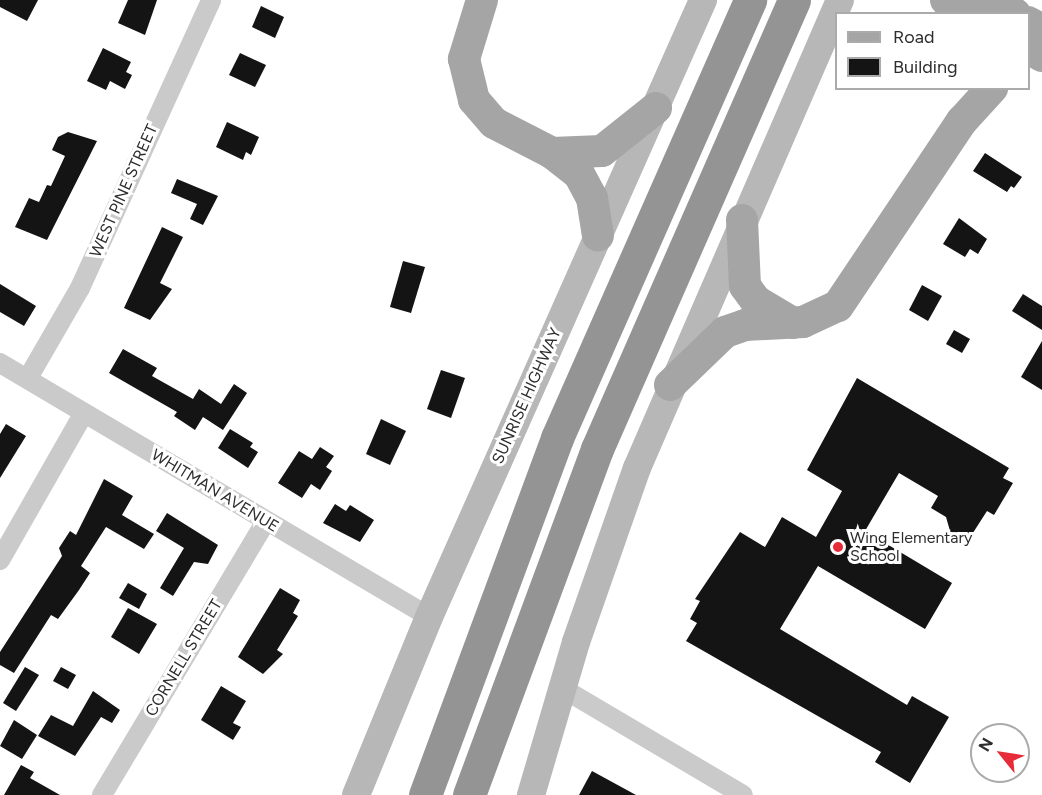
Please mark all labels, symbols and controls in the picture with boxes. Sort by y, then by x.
legend [835,12,1030,90]
text: Road [893,26,934,48]
text: Building [893,56,958,78]
street label: WEST PINE STREET [86,122,162,260]
street label: SUNRISE HIGHWAY [488,325,566,467]
street label: WHITMAN AVENUE [148,445,282,537]
place label: Wing Elementary School [850,528,972,566]
marker: Wing Elementary School [831,540,845,554]
street label: CORNELL STREET [142,596,226,720]
north arrow [970,723,1030,783]
text: N [974,735,997,755]

